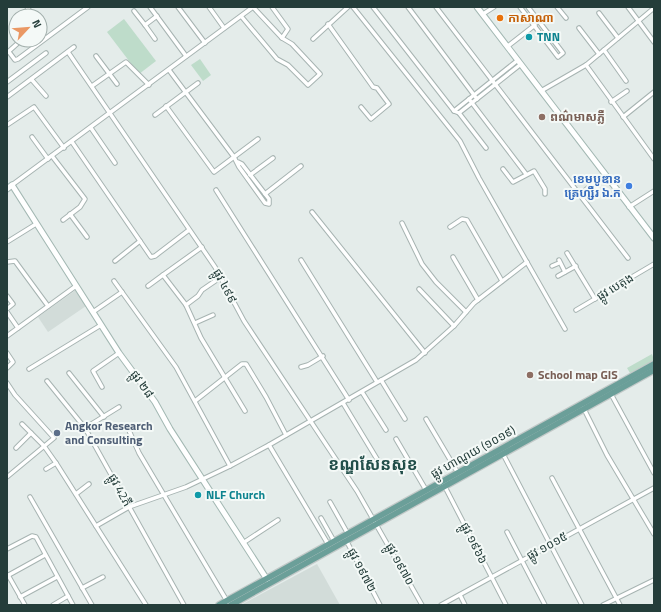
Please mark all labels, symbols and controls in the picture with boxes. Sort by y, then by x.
north arrow [8,8,48,48]
place label: កាសាណា [508,8,554,27]
marker: កាសាណា [495,13,505,23]
text: N [28,17,46,31]
place label: TNN [537,27,560,46]
marker: TNN [524,32,534,42]
place label: ពណ៌មាសភ្លឺ [550,107,605,126]
marker: ពណ៌មាសភ្លឺ [537,112,547,122]
place label: ខេមបូឌាន ត្រេហ្សឺរ ឯ.ក [564,169,621,202]
marker: ខេមបូឌាន ត្រេហ្សឺរ ឯ.ក [624,181,634,191]
street label: ផ្លូវ ៤៩៩ [207,265,243,307]
street label: ផ្លូវ បេតុង [592,268,638,306]
place label: School map GIS [538,365,618,384]
street label: ផ្លូវ ២៨ [124,366,159,403]
marker: School map GIS [525,370,535,380]
place label: Angkor Research and Consulting [65,416,153,449]
street label: ផ្លូវ ហាណូយ (១០១៩) [427,420,519,484]
marker: Angkor Research and Consulting [52,428,62,438]
district label: ខណ្ឌសែនសុខ [328,452,418,476]
street label: ផ្លូវ 42ភី [102,470,137,511]
place label: NLF Church [206,485,265,504]
marker: NLF Church [193,490,203,500]
street label: ផ្លូវ ១៩៦៦ [454,519,493,568]
street label: ផ្លូវ ១០១៥ [523,526,572,566]
street label: ផ្លូវ ១៩៧០ [380,539,420,589]
street label: ផ្លូវ ១៩៧២ [341,544,382,596]

